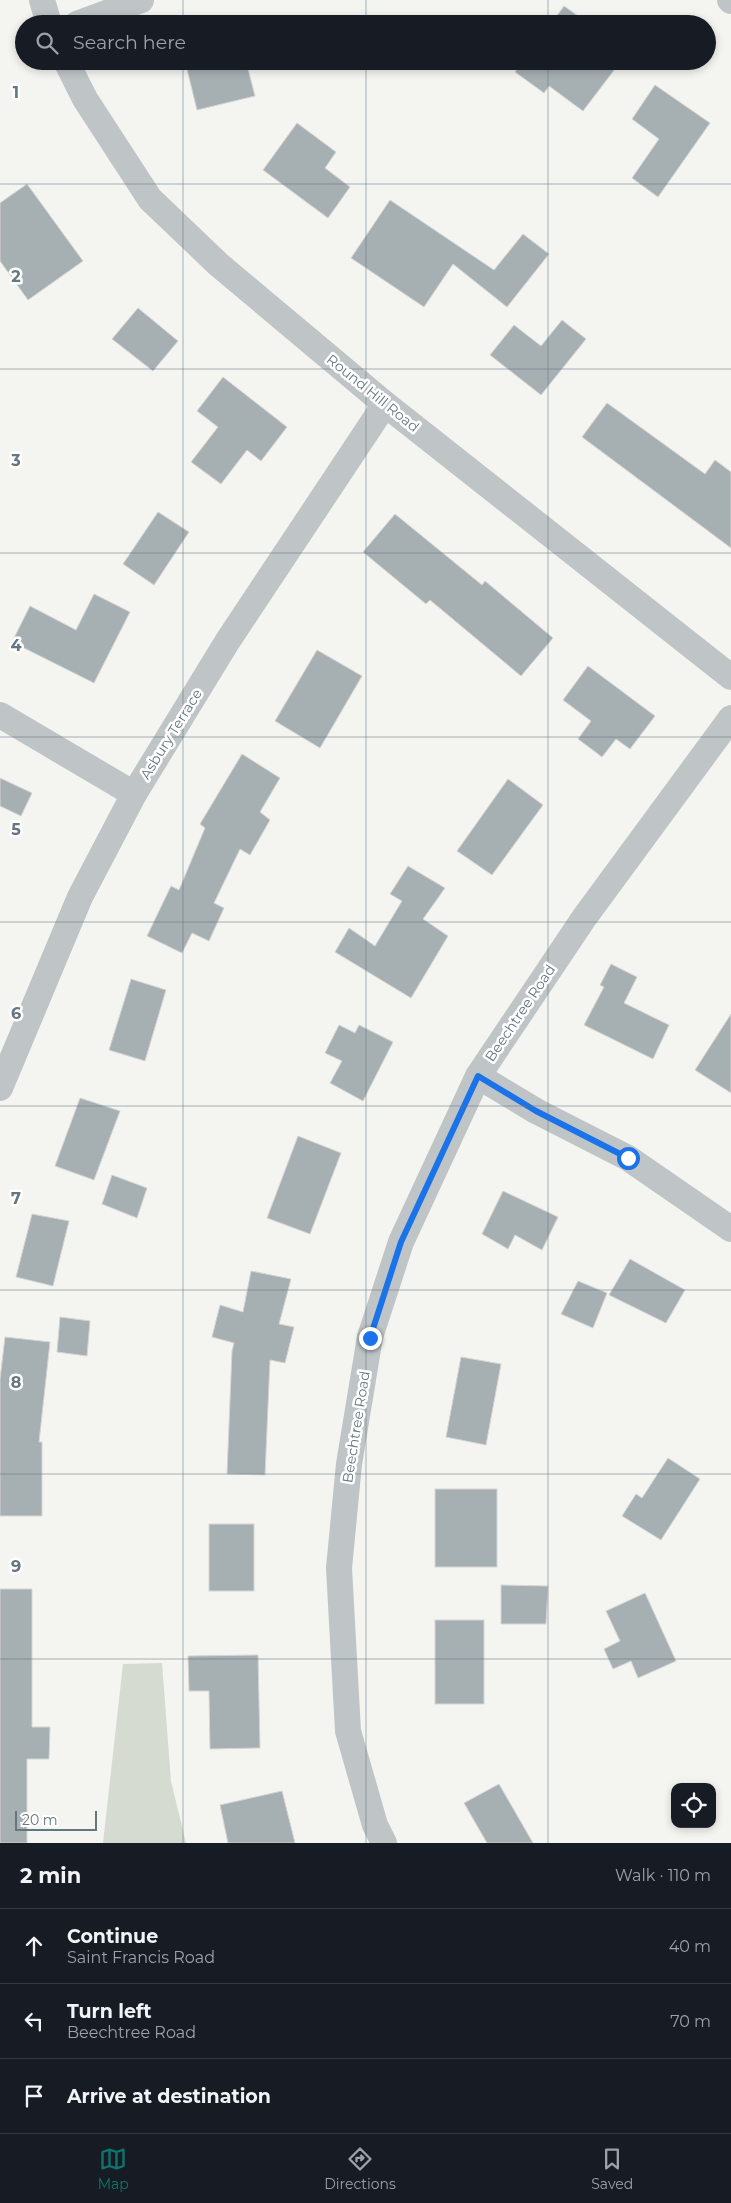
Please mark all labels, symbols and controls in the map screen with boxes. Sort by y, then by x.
search box [15,15,716,70]
icon: search [33,29,61,57]
text: Search here [73,31,186,54]
text: 1 [13,83,19,102]
text: 2 [11,267,21,286]
street label: Round Hill Road [323,350,423,436]
text: 3 [10,451,21,470]
text: 4 [10,636,22,655]
street label: Asbury Terrace [136,685,206,783]
text: 5 [11,820,21,839]
street label: Beechtree Road [481,961,559,1065]
text: 6 [11,1004,21,1023]
route start [617,1147,640,1170]
text: 7 [11,1189,21,1208]
route end [359,1327,382,1350]
street label: Beechtree Road [338,1370,374,1484]
text: 8 [11,1373,21,1392]
text: 9 [11,1557,21,1576]
map controls [671,1783,716,1828]
button: locate [671,1783,716,1828]
scale bar [15,1808,98,1831]
text: 20 m [22,1811,58,1829]
text: 2 min [20,1863,81,1888]
text: Walk · 110 m [615,1866,711,1885]
text: Continue [67,1925,158,1948]
icon: ahead [20,1932,48,1960]
text: 40 m [669,1937,711,1956]
text: Saint Francis Road [67,1948,215,1967]
text: Turn left [67,2000,152,2023]
icon: left [20,2007,48,2035]
text: 70 m [670,2012,711,2031]
text: Beechtree Road [67,2023,196,2042]
icon: arrive [20,2082,48,2110]
text: Arrive at destination [67,2085,271,2108]
tab: Map [98,2145,129,2193]
tab: Directions [324,2145,396,2193]
tab: Saved [591,2145,633,2193]

